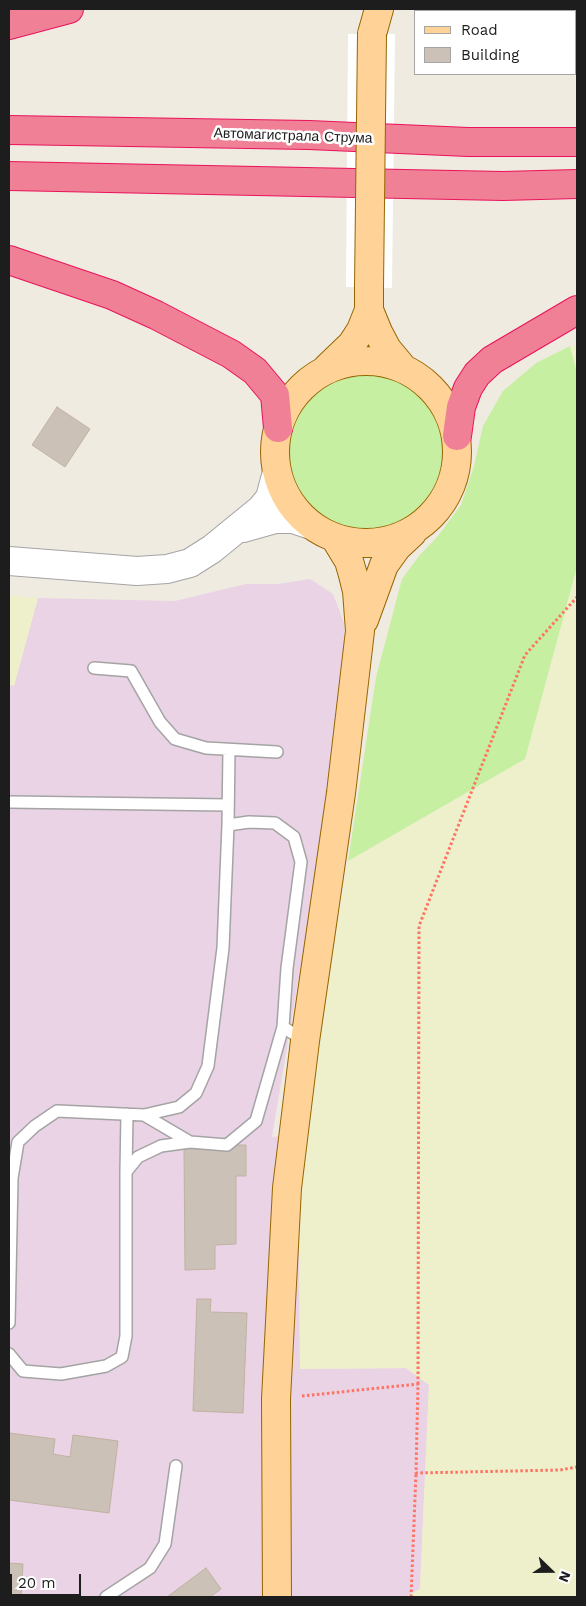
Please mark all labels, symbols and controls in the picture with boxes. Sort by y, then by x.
legend [414,10,576,75]
text: Road [461,21,498,39]
text: Building [461,46,519,64]
street label: Автомагистрала Струма [213,125,373,147]
north arrow [526,1546,576,1596]
scale bar [12,1564,84,1596]
text: N [556,1569,574,1584]
text: 20 m [18,1574,56,1592]

